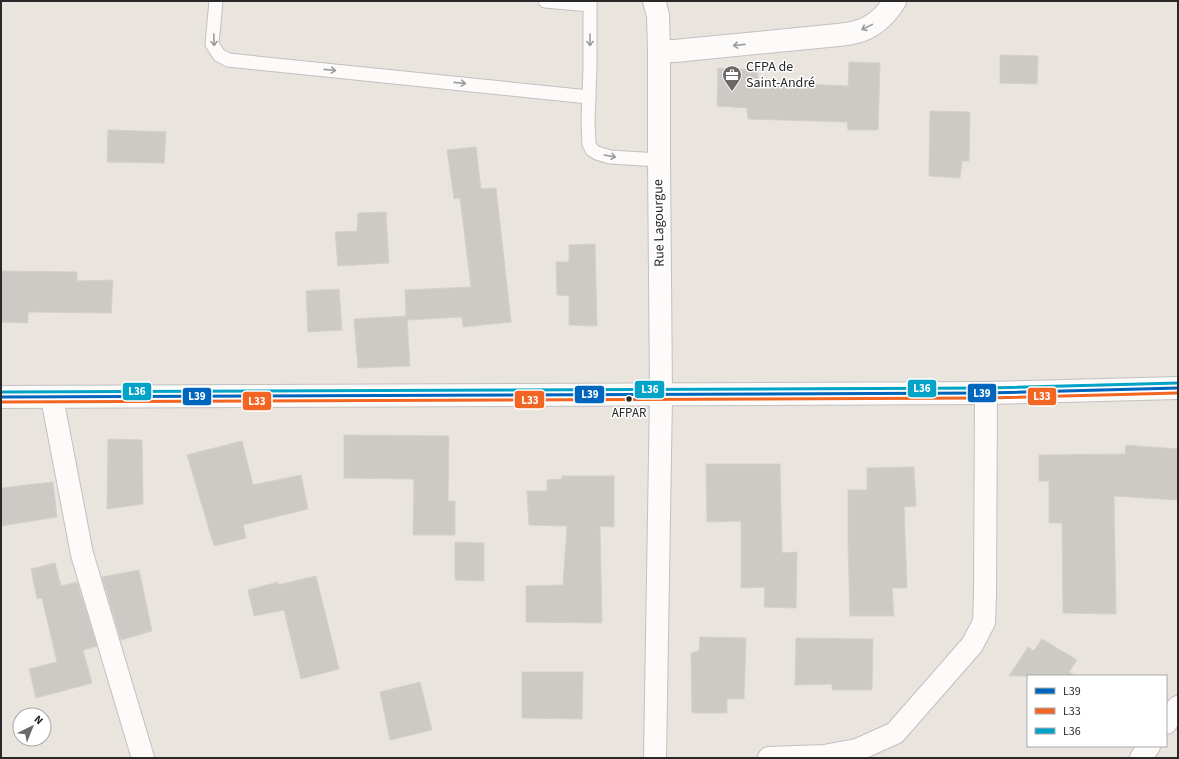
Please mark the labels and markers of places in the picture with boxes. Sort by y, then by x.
place label: CFPA de Saint-André [746,57,815,93]
office icon: CFPA de Saint-André [721,64,743,92]
marker: AFPAR [624,394,634,404]
place label: AFPAR [612,404,647,422]

